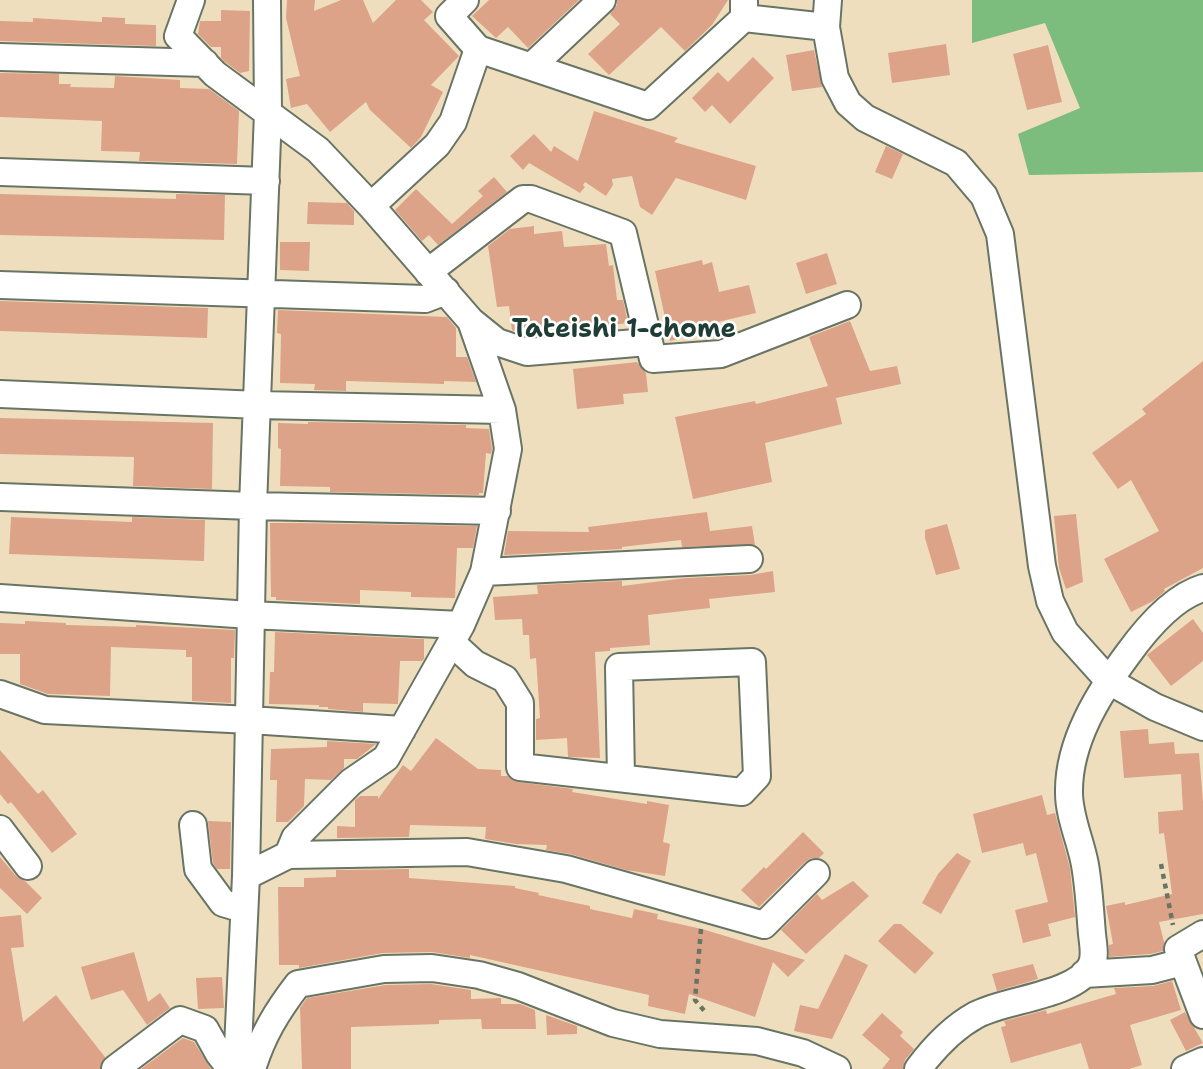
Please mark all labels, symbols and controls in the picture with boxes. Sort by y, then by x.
district label: Tateishi 1-chome [512,314,736,346]

